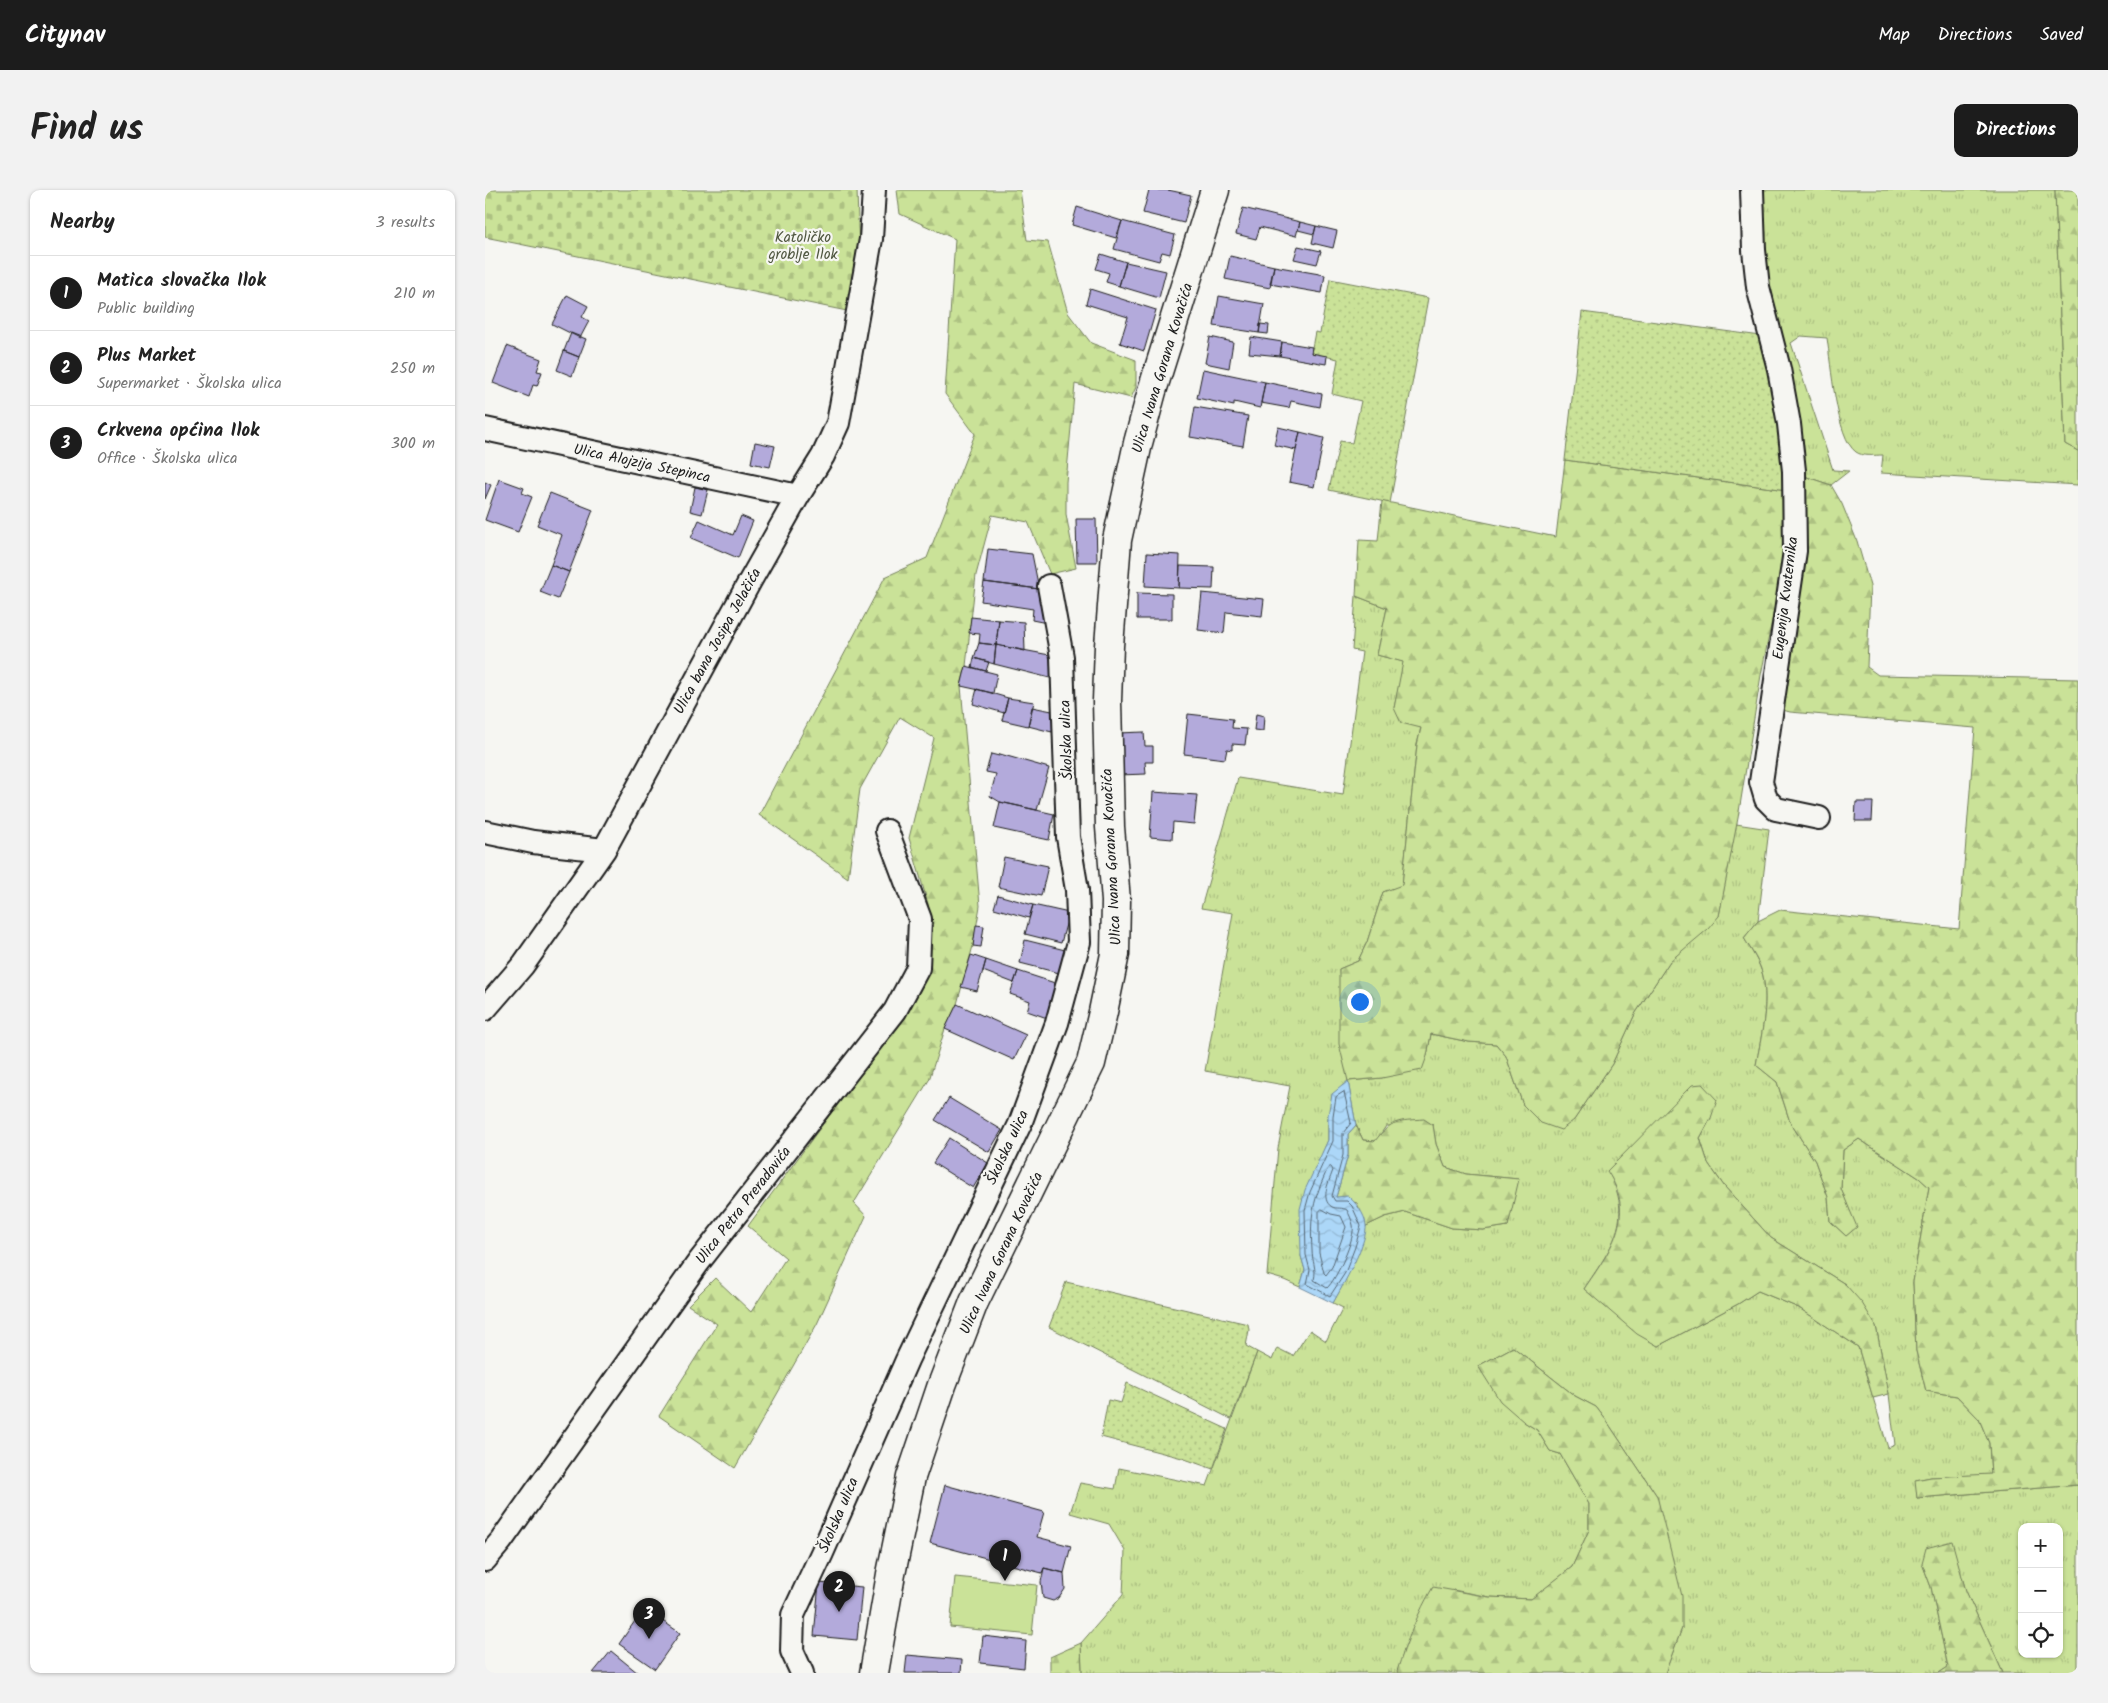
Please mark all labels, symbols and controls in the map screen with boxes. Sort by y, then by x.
text: Citynav [25,16,105,55]
text: Map [1878,21,1910,50]
text: Directions [1938,21,2012,50]
text: Saved [2040,21,2083,50]
text: Find us [30,102,143,158]
button: Directions [1954,104,2078,157]
text: Nearby [50,206,115,239]
text: 3 results [376,210,435,235]
park label: Katoličko groblje Ilok [767,226,839,267]
text: Matica slovačka Ilok [97,266,266,296]
street label: Ulica Ivana Gorana Kovačića [1126,280,1200,456]
text: 1 [64,281,68,306]
text: 210 m [394,281,435,306]
text: Public building [97,296,195,321]
text: Plus Market [97,341,196,371]
text: 2 [61,356,71,381]
text: 250 m [390,356,435,381]
text: Supermarket · Školska ulica [97,371,282,396]
text: Crkvena općina Ilok [97,416,259,446]
text: 3 [62,431,70,456]
text: 300 m [391,431,435,456]
street label: Ulica Alojzija Stepinca [571,438,712,490]
text: Office · Školska ulica [97,446,238,471]
street label: Eugenija Kvaternika [1767,535,1805,661]
street label: Ulica bana Josipa Jelačića [668,564,768,719]
street label: Školska ulica [1054,700,1080,780]
street label: Ulica Ivana Gorana Kovačića [1095,768,1129,946]
your location [1347,989,1373,1015]
street label: Školska ulica [980,1106,1036,1189]
street label: Ulica Petra Preradovića [690,1141,798,1270]
street label: Ulica Ivana Gorana Kovačića [954,1168,1050,1339]
street label: Školska ulica [812,1474,866,1557]
map controls [2018,1523,2063,1658]
button: + [2018,1523,2063,1568]
pin: 1 [989,1540,1021,1581]
button: − [2018,1568,2063,1613]
pin: 2 [823,1571,855,1612]
pin: 3 [633,1598,665,1639]
button: locate [2018,1613,2063,1658]

